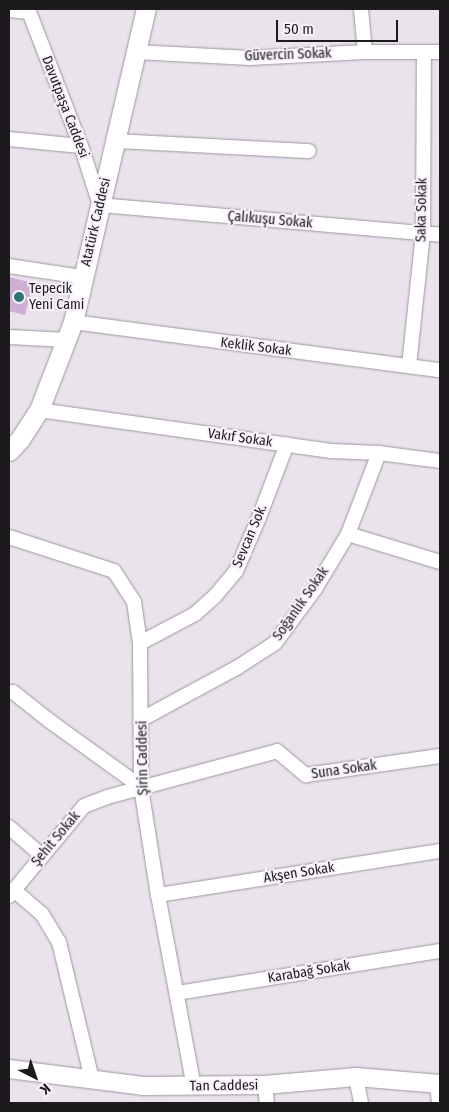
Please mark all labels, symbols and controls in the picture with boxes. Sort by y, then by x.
scale bar [279,10,402,42]
text: 50 m [284,20,314,38]
street label: Güvercin Sokak [244,45,332,65]
street label: Davutpaşa Caddesi [38,54,92,160]
street label: Atatürk Caddesi [78,176,114,268]
street label: Saka Sokak [413,178,431,242]
street label: Çalıkuşu Sokak [227,208,313,232]
place label: Tepecik Yeni Cami [29,281,84,314]
marker: Tepecik Yeni Cami [13,291,25,303]
street label: Keklik Sokak [219,334,293,360]
street label: Vakıf Sokak [207,425,273,451]
street label: Sevcan Sok. [229,502,271,570]
street label: Soğanlık Sokak [269,564,333,644]
street label: Şirin Caddesi [134,720,152,796]
street label: Suna Sokak [310,757,378,783]
street label: Şehit Sokak [28,808,84,870]
street label: Akşen Sokak [262,859,336,887]
street label: Karabağ Sokak [267,957,351,987]
north arrow [10,1052,60,1102]
street label: Tan Caddesi [190,1077,258,1095]
text: K [37,1080,54,1098]

